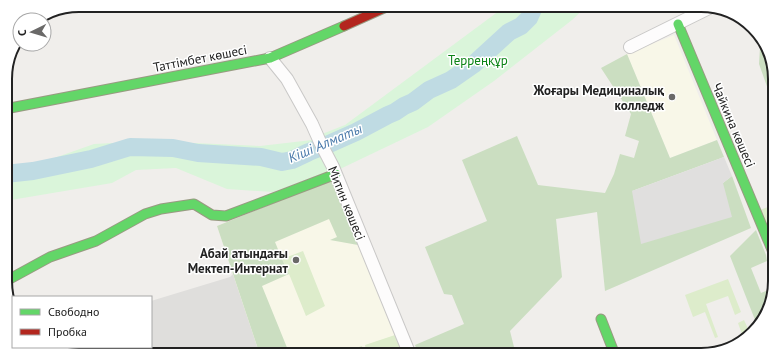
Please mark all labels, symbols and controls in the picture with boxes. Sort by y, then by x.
north arrow [12,12,52,52]
text: С [15,29,29,37]
street label: Таттімбет көшесі [152,41,248,76]
park label: Терреңқұр [448,52,508,69]
street label: Чайкина көшесі [708,80,759,170]
place label: Жоғары Медициналық колледж [532,82,665,114]
marker: Жоғары Медициналық колледж [667,92,677,102]
water label: Кіші Алматы [285,119,365,167]
street label: Митин көшесі [324,164,369,243]
place label: Абай атындағы Мектеп-Интернат [188,245,289,277]
marker: Абай атындағы Мектеп-Интернат [291,255,301,265]
legend [12,296,152,348]
text: Свободно [48,304,99,319]
text: Пробка [48,324,87,339]

